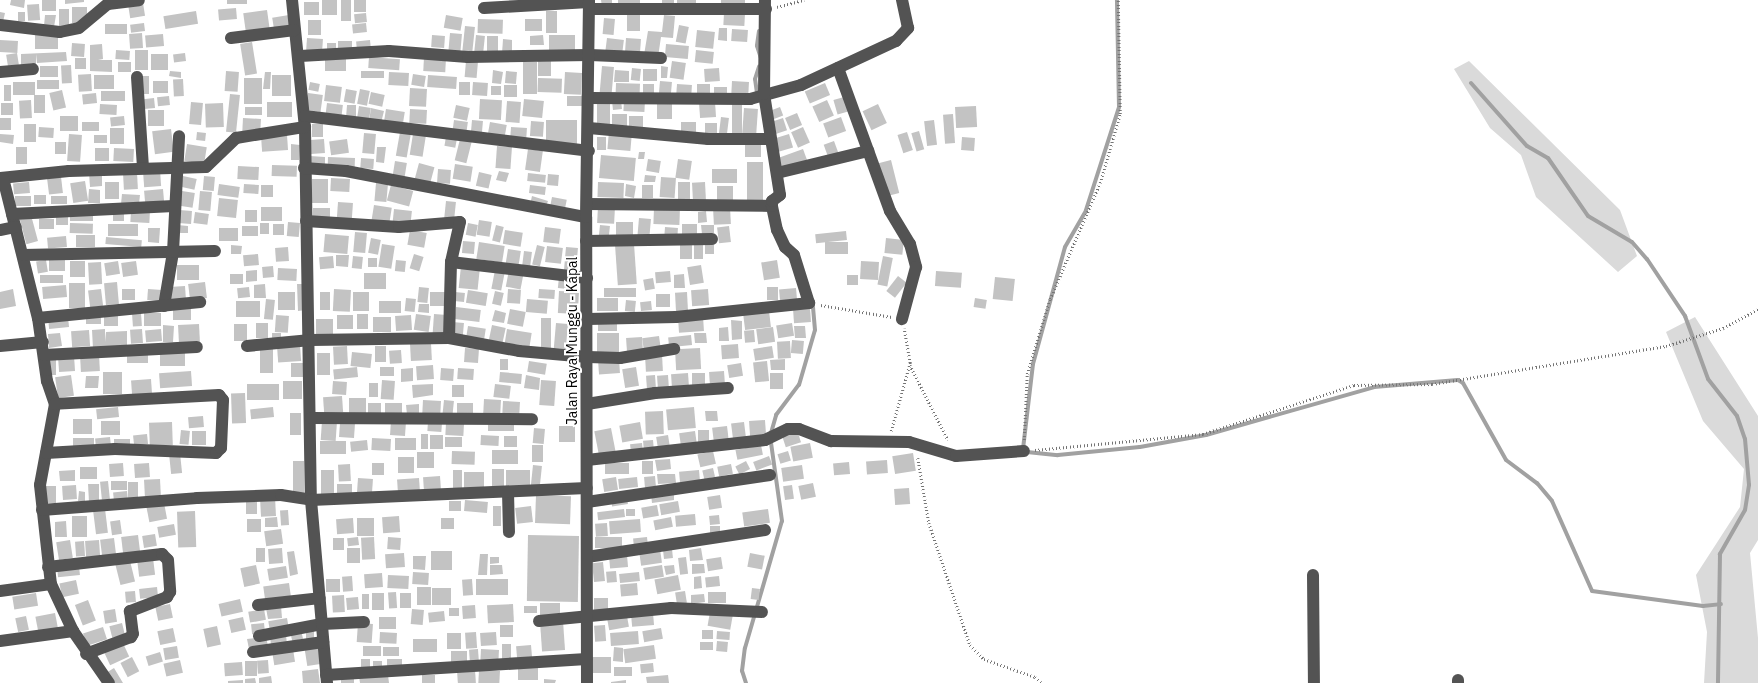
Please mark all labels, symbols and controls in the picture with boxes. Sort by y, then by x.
street label: Jalan Raya Munggu - Kapal [564,257,580,425]

